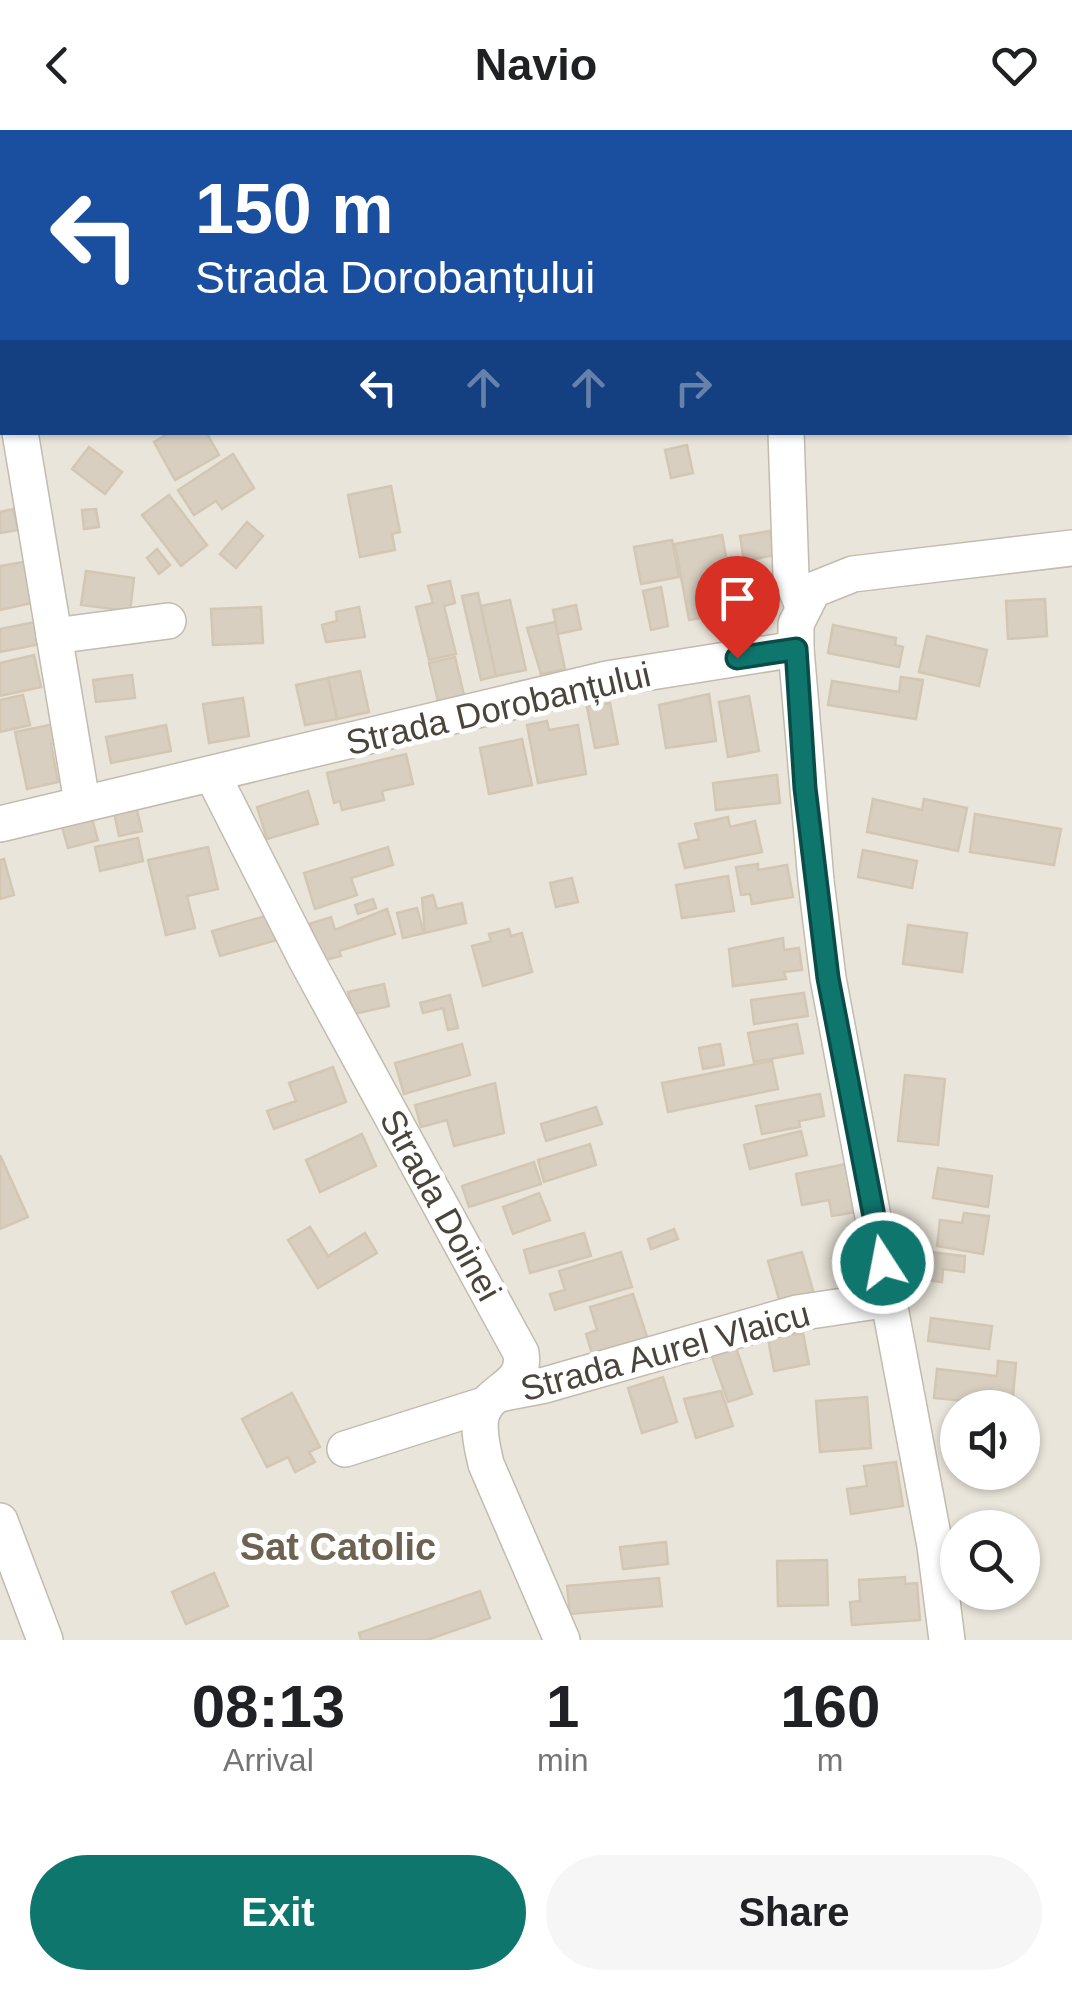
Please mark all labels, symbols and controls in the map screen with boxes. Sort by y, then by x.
icon: back [30,38,85,93]
icon: heart [987,38,1042,93]
text: Navio [475,39,597,90]
icon: left [30,170,160,300]
text: 150 m [195,170,393,248]
text: Strada Dorobanțului [195,252,595,303]
icon: left [351,360,406,415]
icon: ahead [456,360,511,415]
icon: ahead [561,360,616,415]
icon: right [666,360,721,415]
pin [695,556,780,659]
icon: arrive [710,571,765,626]
street label: Strada Dorobanțului [342,654,654,762]
street label: Strada Doinei [373,1103,509,1307]
position arrow [831,1211,935,1315]
street label: Strada Aurel Vlaicu [516,1294,814,1408]
map controls [940,1390,1040,1610]
button: sound [940,1390,1040,1490]
button: search [940,1510,1040,1610]
district label: Sat Catolic [240,1526,436,1568]
text: 08:13 [192,1673,345,1740]
text: 1 [546,1673,579,1740]
text: 160 [780,1673,880,1740]
text: Arrival [223,1742,314,1778]
text: min [537,1742,588,1778]
text: m [817,1742,844,1778]
button: Exit [30,1855,526,1970]
button: Share [546,1855,1042,1970]

